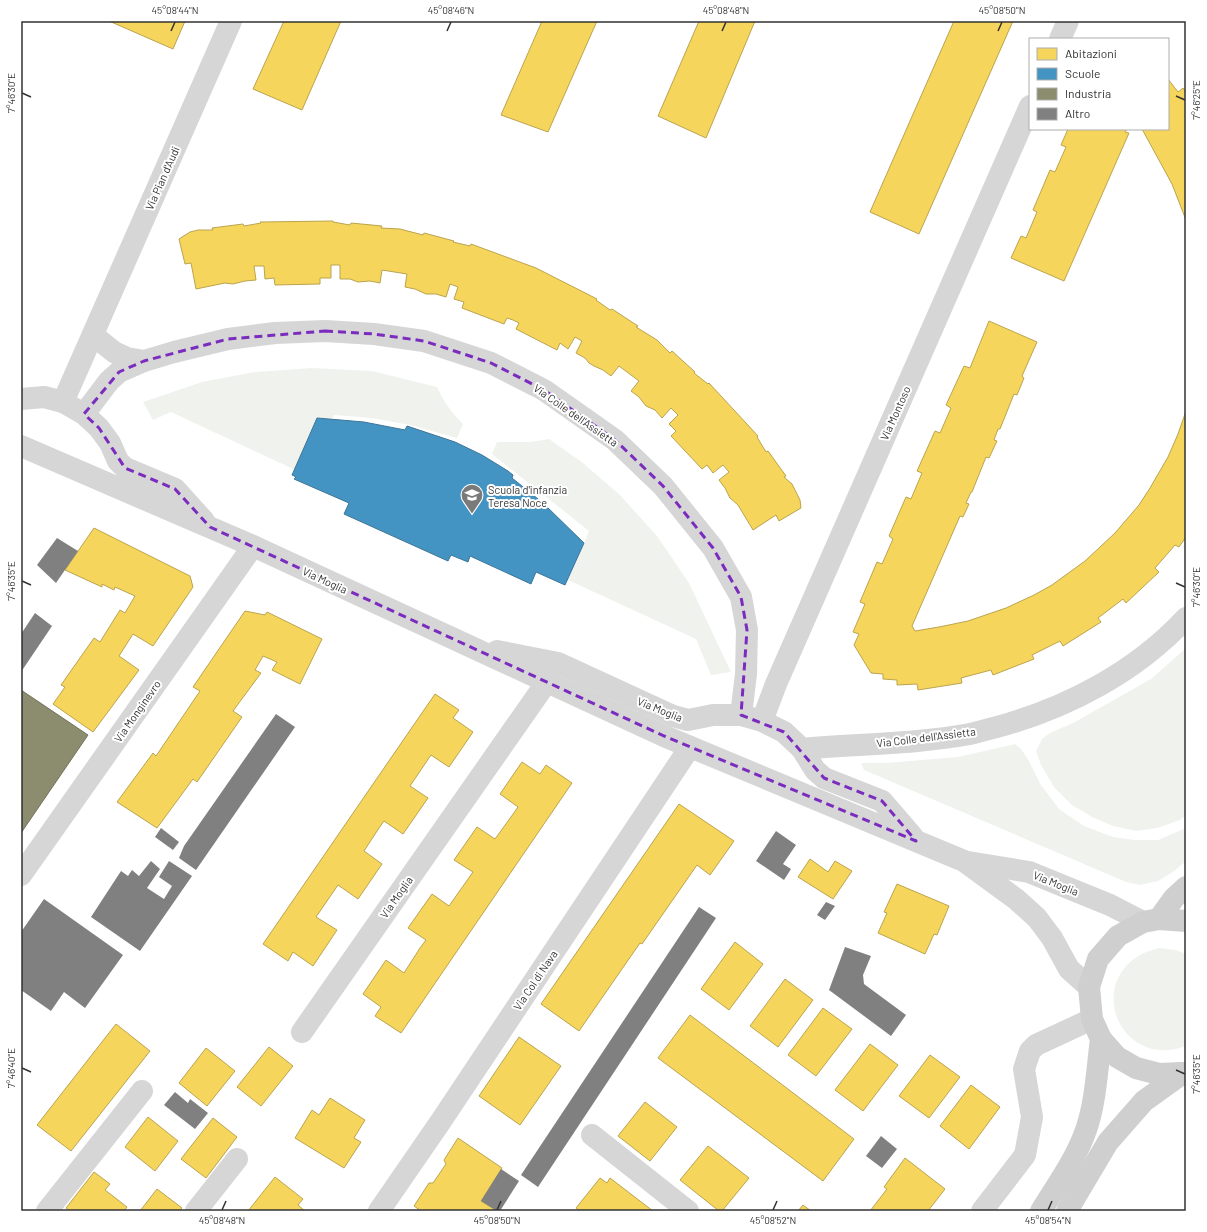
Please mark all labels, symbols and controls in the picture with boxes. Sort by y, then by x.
text: 45°08'44"N [152,4,198,16]
text: 45°08'46"N [428,4,474,16]
text: 45°08'48"N [703,4,749,16]
text: 45°08'50"N [979,4,1025,16]
legend [1029,38,1169,130]
text: Abitazioni [1065,46,1117,60]
text: Scuole [1065,66,1100,80]
text: 7°46'30"E [5,73,17,113]
text: 7°46'25"E [1190,80,1202,120]
text: Industria [1065,86,1111,100]
text: Altro [1065,106,1090,120]
street label: Via Pian d'Audi [142,144,182,212]
street label: Via Colle dell'Assietta [531,381,621,449]
street label: Via Montoso [877,384,913,442]
school or university icon: Scuola d'infanzia Teresa Noce [459,482,485,515]
place label: Scuola d'infanzia Teresa Noce [488,483,567,509]
text: 7°46'35"E [5,561,17,601]
street label: Via Moglia [301,564,349,596]
text: 7°46'30"E [1190,567,1202,607]
street label: Via Monginevro [111,678,163,744]
street label: Via Moglia [635,694,685,724]
street label: Via Colle dell'Assietta [876,724,976,750]
street label: Via Moglia [1031,868,1081,898]
street label: Via Moglia [377,874,415,920]
street label: Via Col di Nava [510,948,560,1012]
text: 7°46'40"E [5,1048,17,1088]
text: 7°46'35"E [1190,1054,1202,1094]
text: 45°08'48"N [199,1214,245,1226]
text: 45°08'50"N [474,1214,520,1226]
text: 45°08'52"N [750,1214,796,1226]
text: 45°08'54"N [1025,1214,1071,1226]

